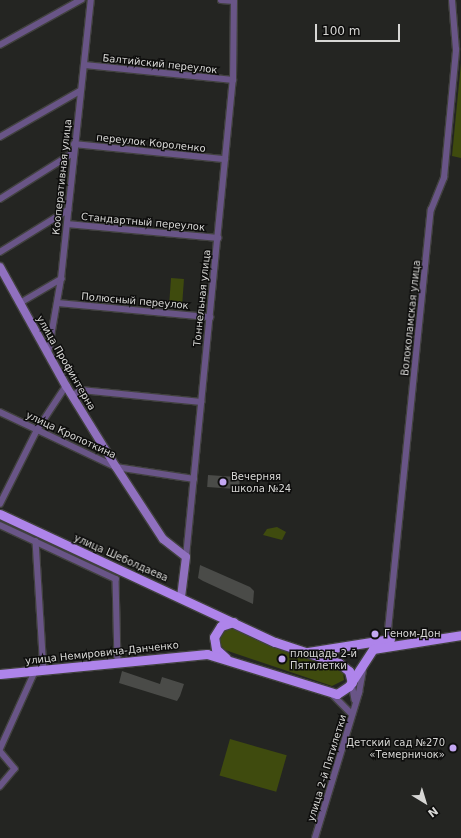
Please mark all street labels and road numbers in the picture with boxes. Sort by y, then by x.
street label: Балтийский переулок [102,52,218,76]
street label: Кооперативная улица [50,119,74,235]
street label: переулок Короленко [96,131,206,155]
street label: Стандартный переулок [80,211,206,233]
street label: Тоннельная улица [191,249,213,347]
street label: Волоколамская улица [399,260,423,376]
street label: Полюсный переулок [81,290,189,312]
street label: улица Профинтерна [34,313,98,413]
street label: улица Кропоткина [24,409,118,461]
street label: улица Шеболдаева [72,532,170,584]
street label: улица Немировича-Данченко [25,639,179,667]
street label: улица 2-й Пятилетки [305,713,349,823]

